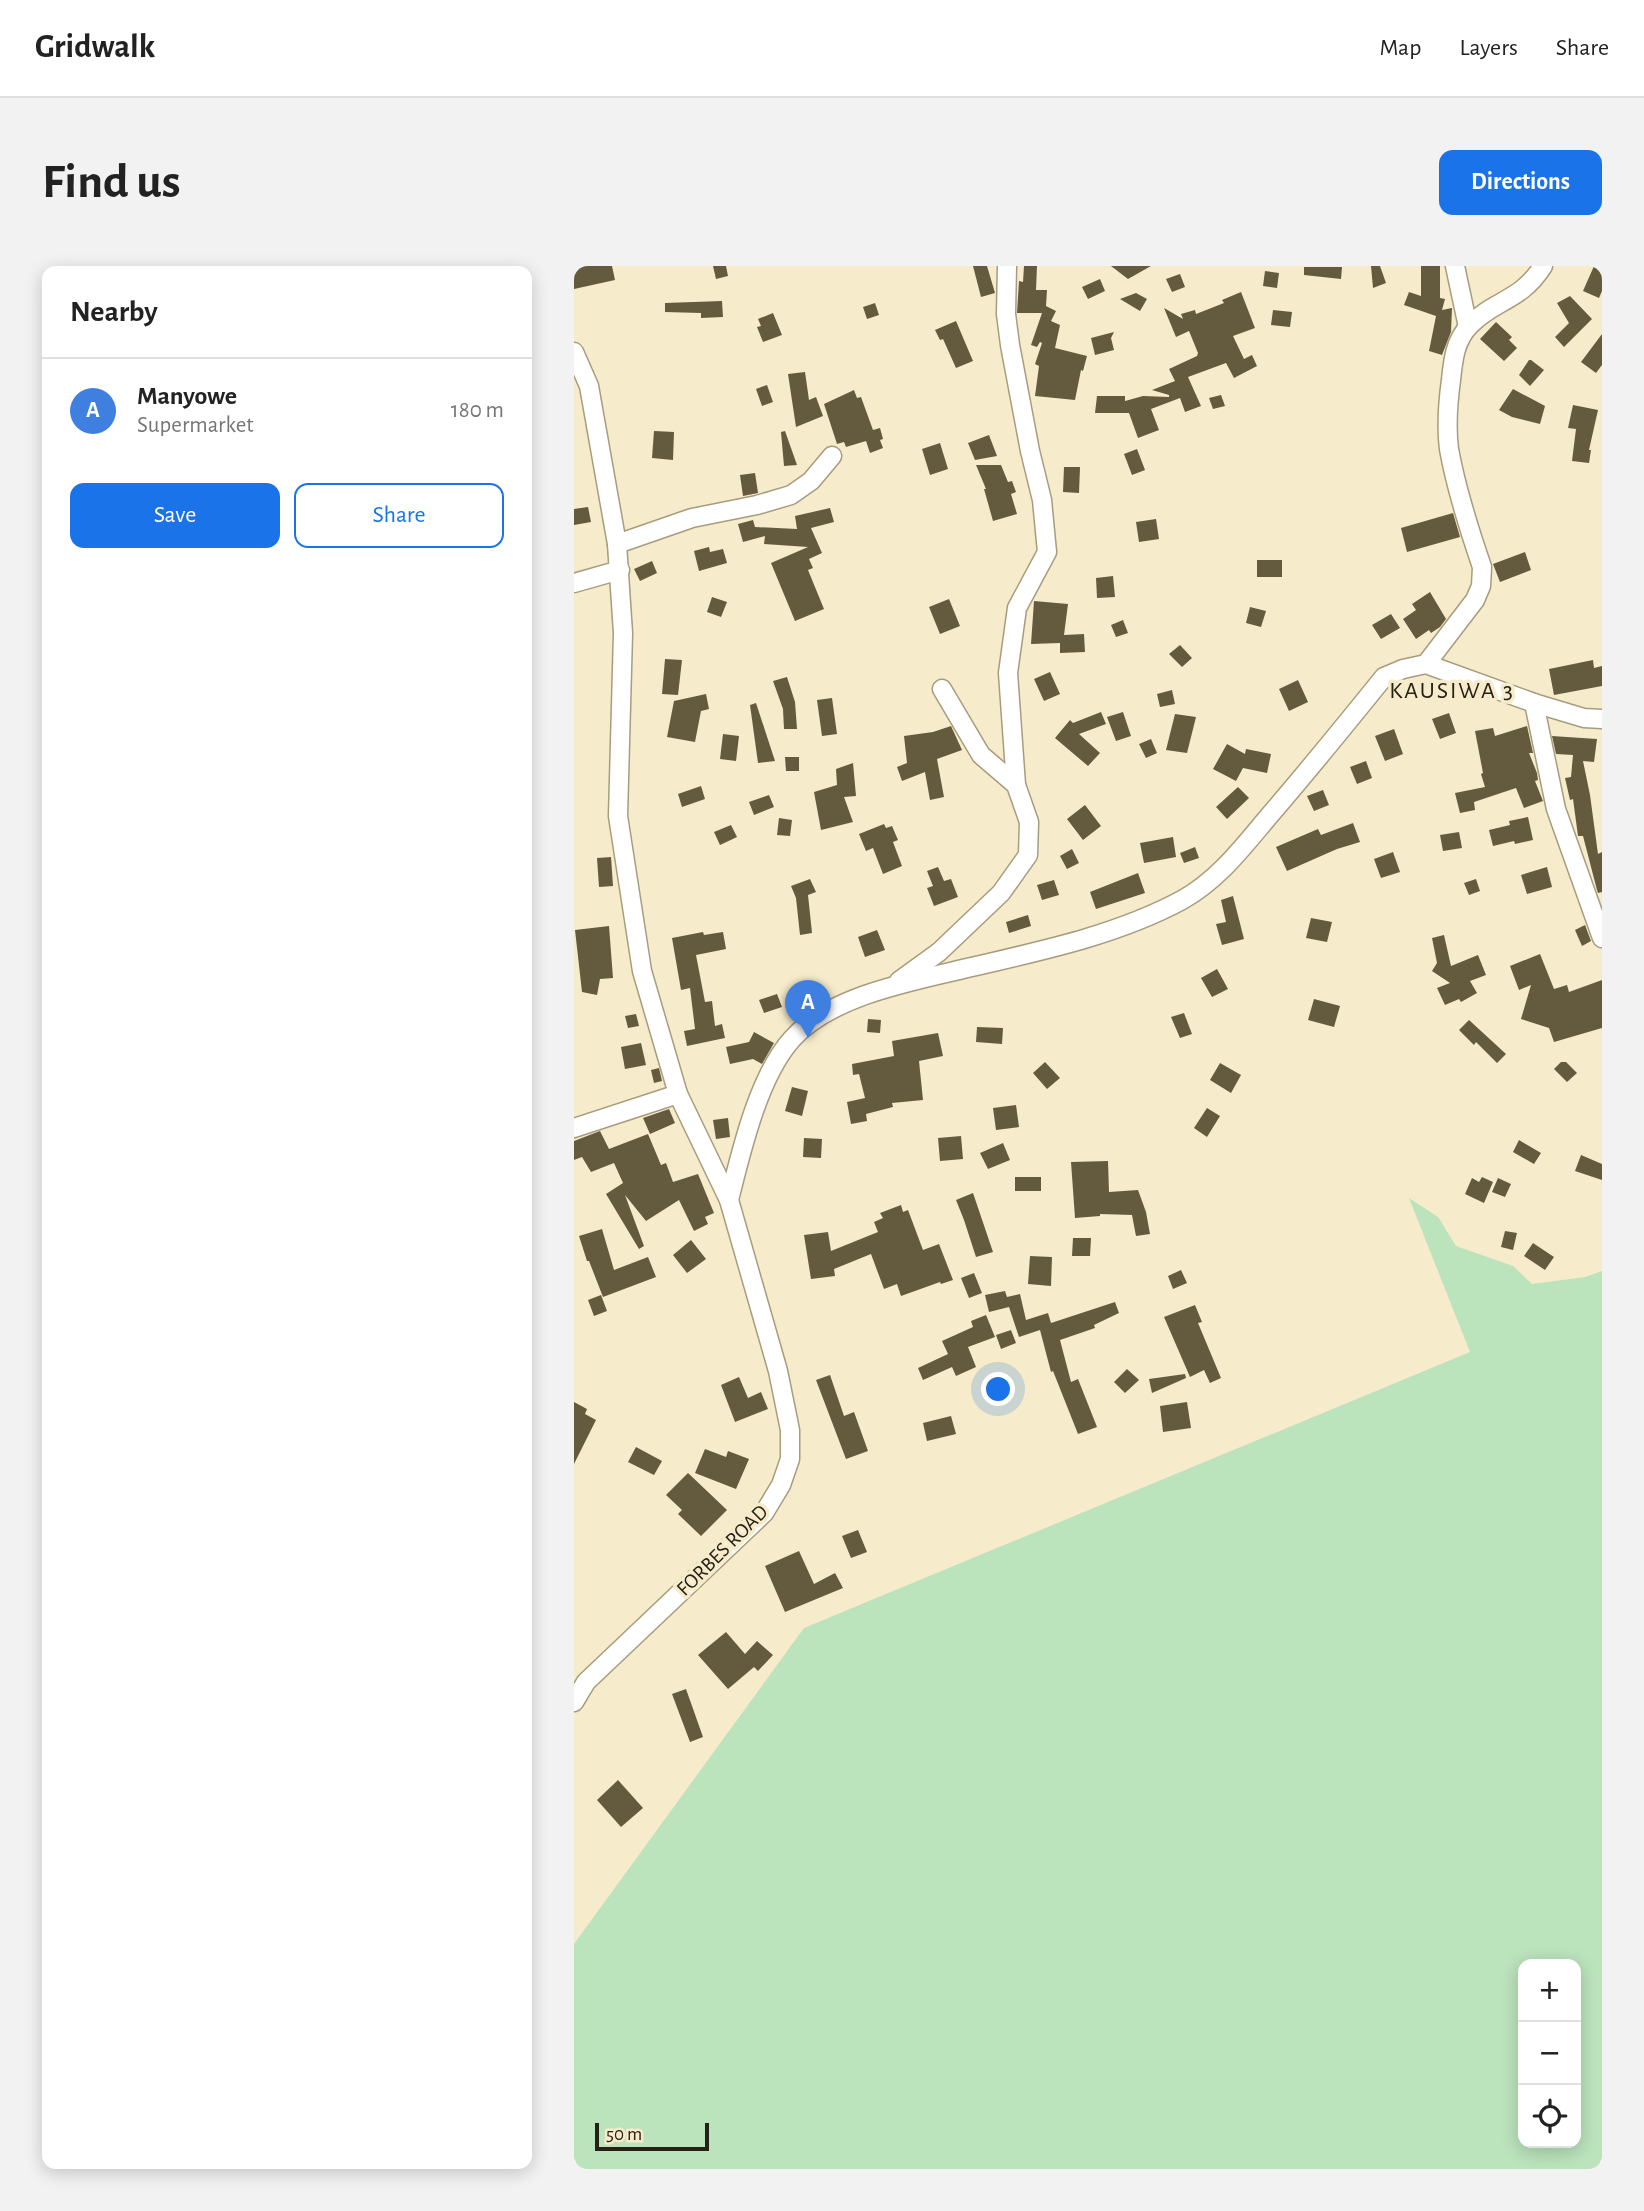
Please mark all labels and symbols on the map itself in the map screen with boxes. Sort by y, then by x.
district label: KAUSIWA 3 [1389,679,1515,703]
pin: A [785,980,831,1038]
your location [981,1372,1015,1406]
street label: FORBES ROAD [673,1501,772,1600]
scale bar [595,2120,709,2152]

